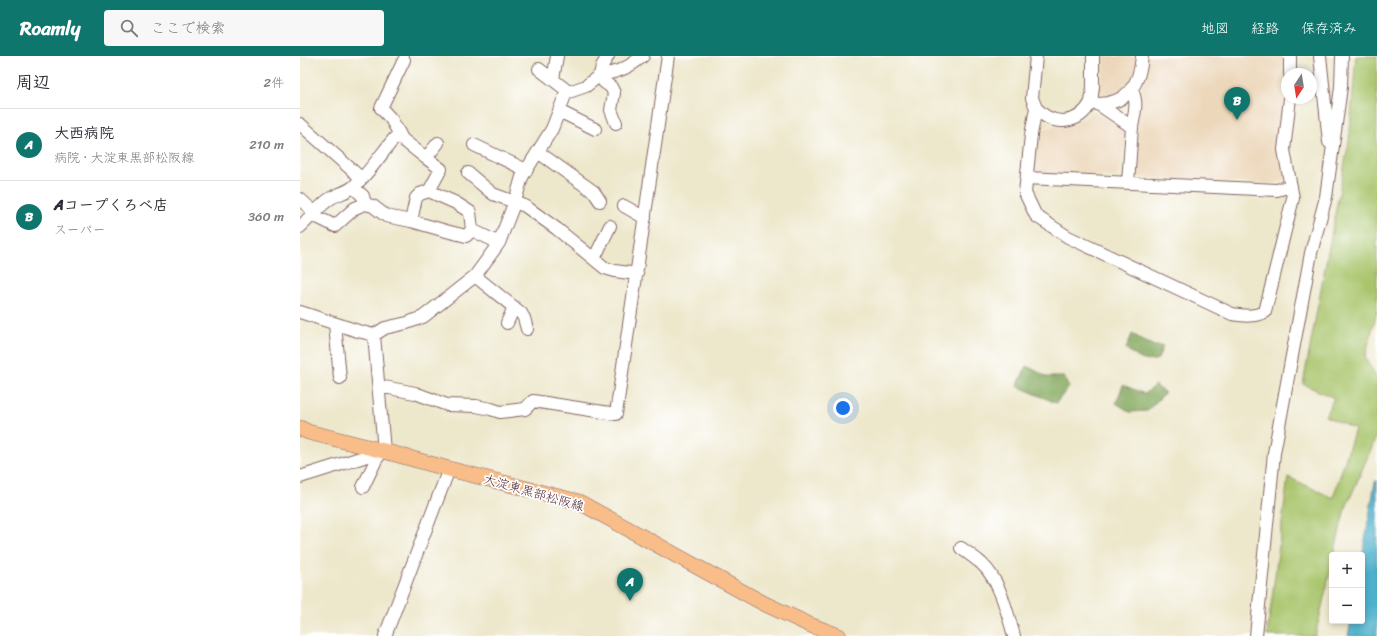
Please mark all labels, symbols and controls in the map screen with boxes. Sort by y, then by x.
search box [104,10,384,46]
text: Roamly [20,12,80,45]
text: ここで検索 [150,15,225,41]
text: 地図 [1201,16,1229,41]
text: 経路 [1251,16,1279,41]
text: 保存済み [1301,16,1357,41]
icon: search [118,17,140,39]
text: 周辺 [16,67,50,97]
north arrow [1281,68,1317,104]
text: 2件 [263,71,284,94]
pin: B [1224,87,1250,120]
text: 大西病院 [54,120,114,146]
text: A [25,133,33,156]
text: 210 m [249,133,284,156]
text: 病院 · 大淀東黒部松阪線 [54,146,194,169]
text: Aコープくろべ店 [54,192,168,218]
text: B [25,205,33,228]
text: 360 m [248,205,284,228]
text: スーパー [54,218,105,241]
your location [833,398,853,418]
street label: 大淀東黒部松阪線 [481,467,588,518]
map controls [1329,552,1365,624]
button: + [1329,552,1365,588]
pin: A [617,568,643,601]
button: − [1329,588,1365,624]

